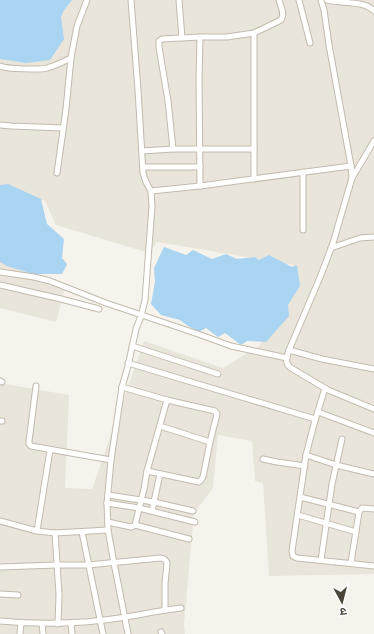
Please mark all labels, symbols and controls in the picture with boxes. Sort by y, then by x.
north arrow [322,582,362,622]
text: उ [339,605,347,619]

